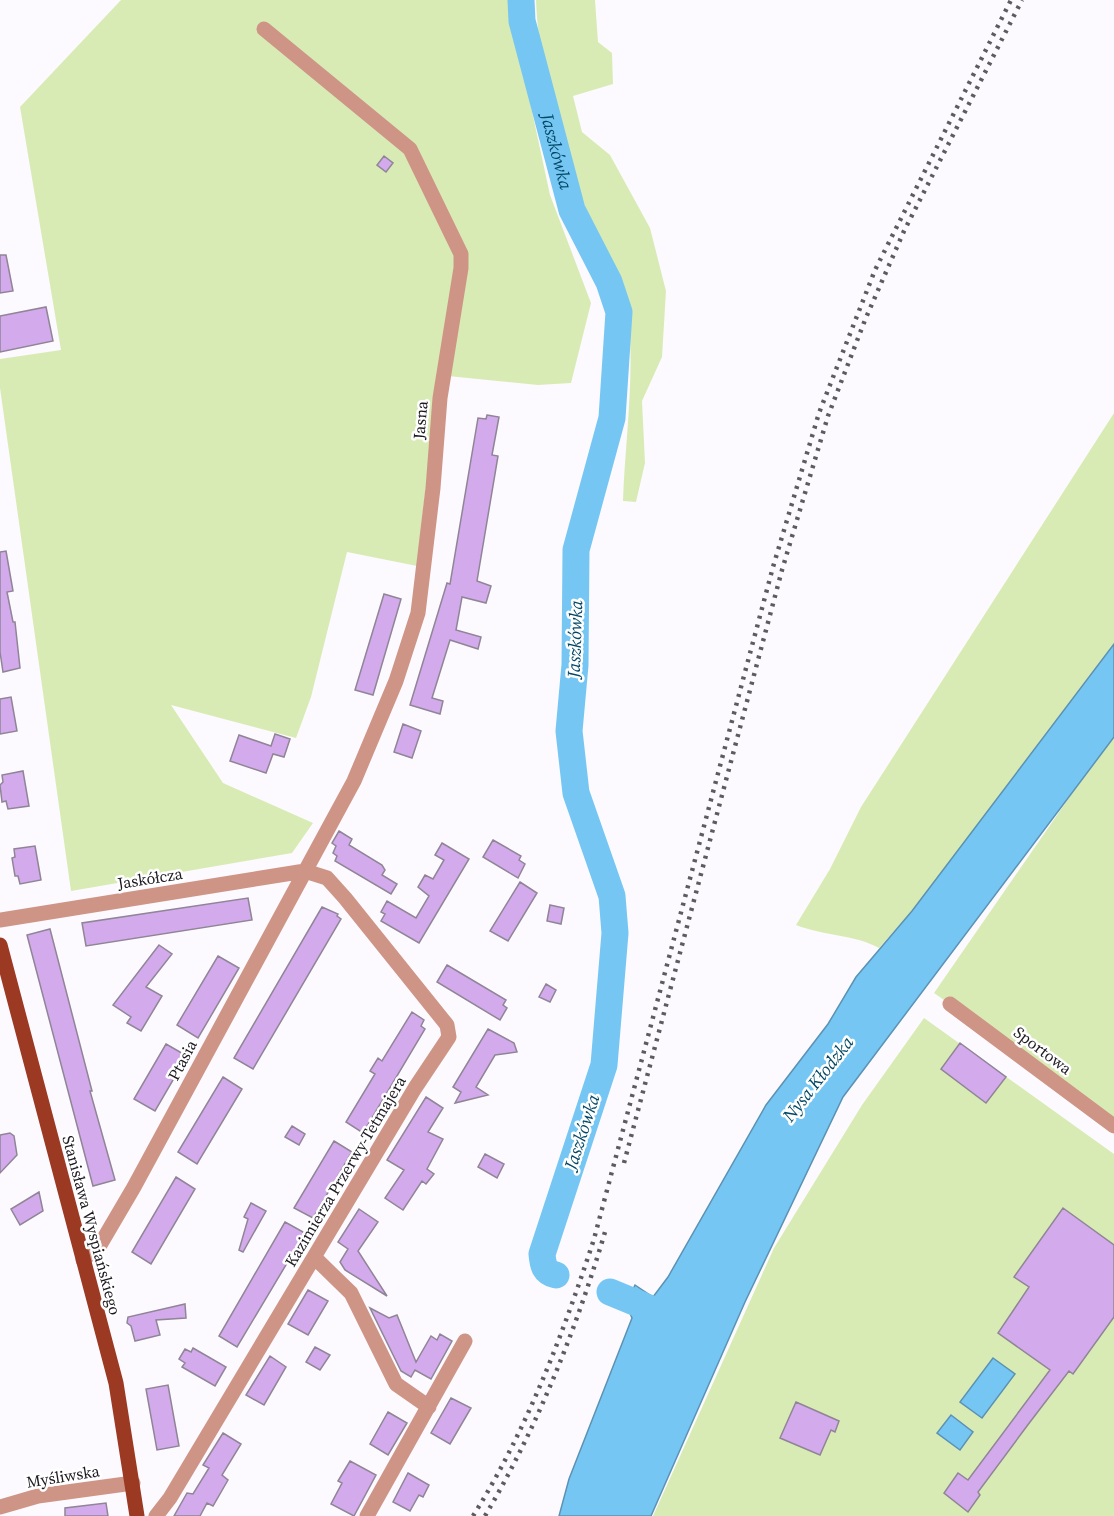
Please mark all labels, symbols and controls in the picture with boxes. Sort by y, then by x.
water label: Jaszkówka [534,108,579,193]
street label: Jasna [407,399,433,441]
water label: Jaszkówka [561,599,588,681]
street label: Jaskółcza [115,862,185,894]
street label: Sportowa [1010,1021,1077,1080]
water label: Nysa Kłodzka [776,1030,859,1128]
street label: Ptasia [162,1035,202,1084]
street label: Kazimierza Przerwy-Tetmajera [279,1071,411,1270]
water label: Jaszkówka [557,1090,606,1176]
street label: Stanisława Wyspiańskiego [57,1133,127,1317]
street label: Myśliwska [25,1459,102,1493]

